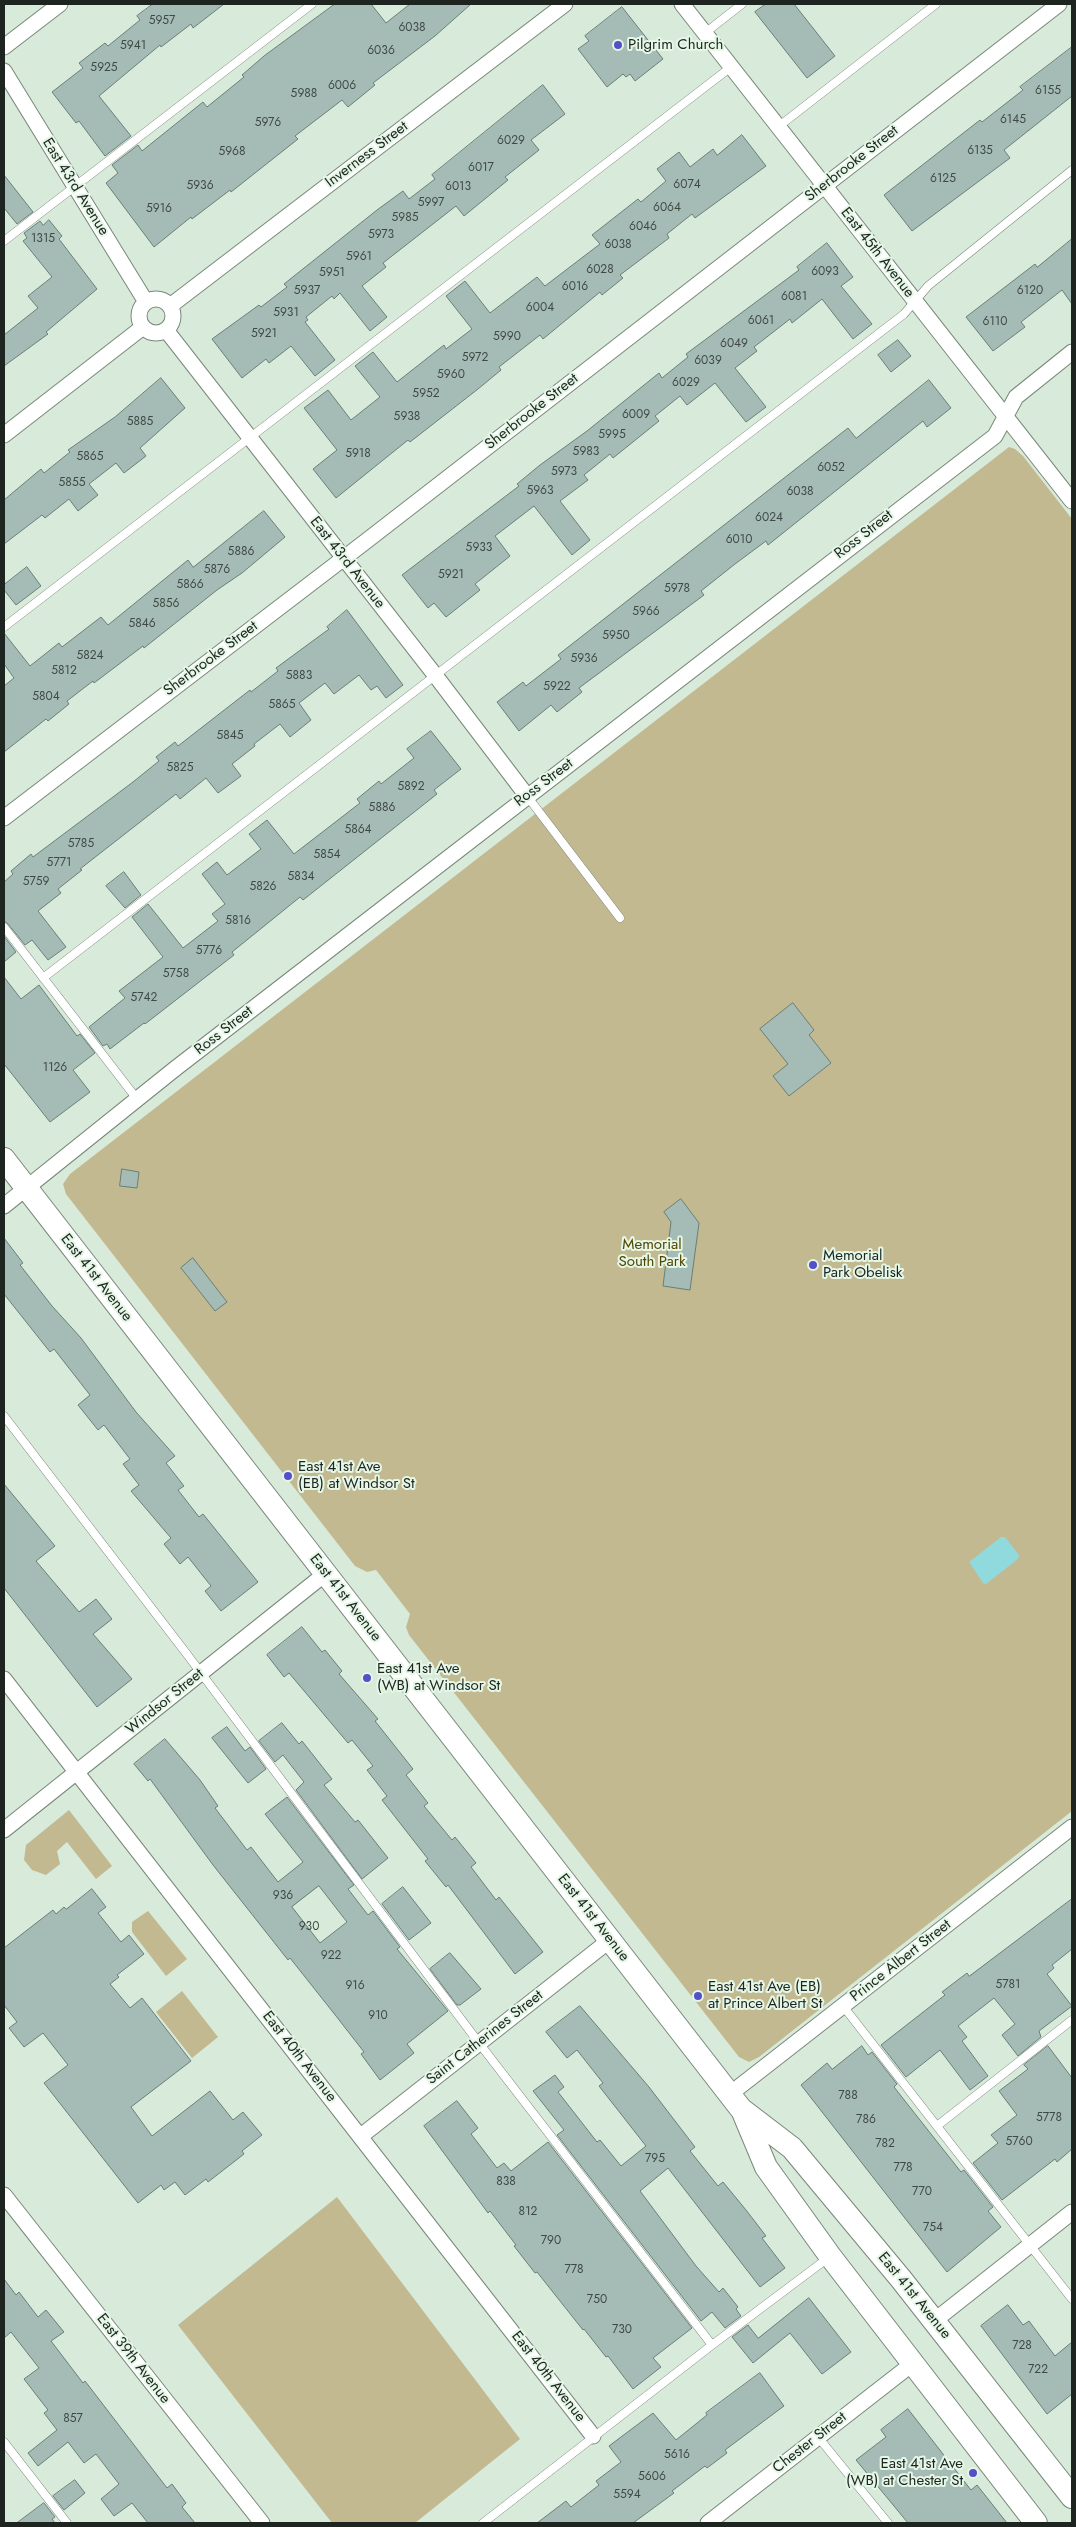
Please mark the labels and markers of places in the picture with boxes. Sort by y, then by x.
place label: Pilgrim Church [628,36,723,54]
marker: Pilgrim Church [612,39,624,51]
place label: Memorial Park Obelisk [823,1247,902,1282]
marker: Memorial Park Obelisk [807,1259,819,1271]
place label: East 41st Ave (EB) at Windsor St [298,1458,415,1493]
marker: East 41st Ave (EB) at Windsor St [282,1470,294,1482]
place label: East 41st Ave (WB) at Windsor St [377,1660,500,1695]
marker: East 41st Ave (WB) at Windsor St [361,1672,373,1684]
place label: East 41st Ave (EB) at Prince Albert St [708,1978,822,2013]
marker: East 41st Ave (EB) at Prince Albert St [692,1990,704,2002]
place label: East 41st Ave (WB) at Chester St [846,2455,963,2490]
marker: East 41st Ave (WB) at Chester St [967,2467,979,2479]

